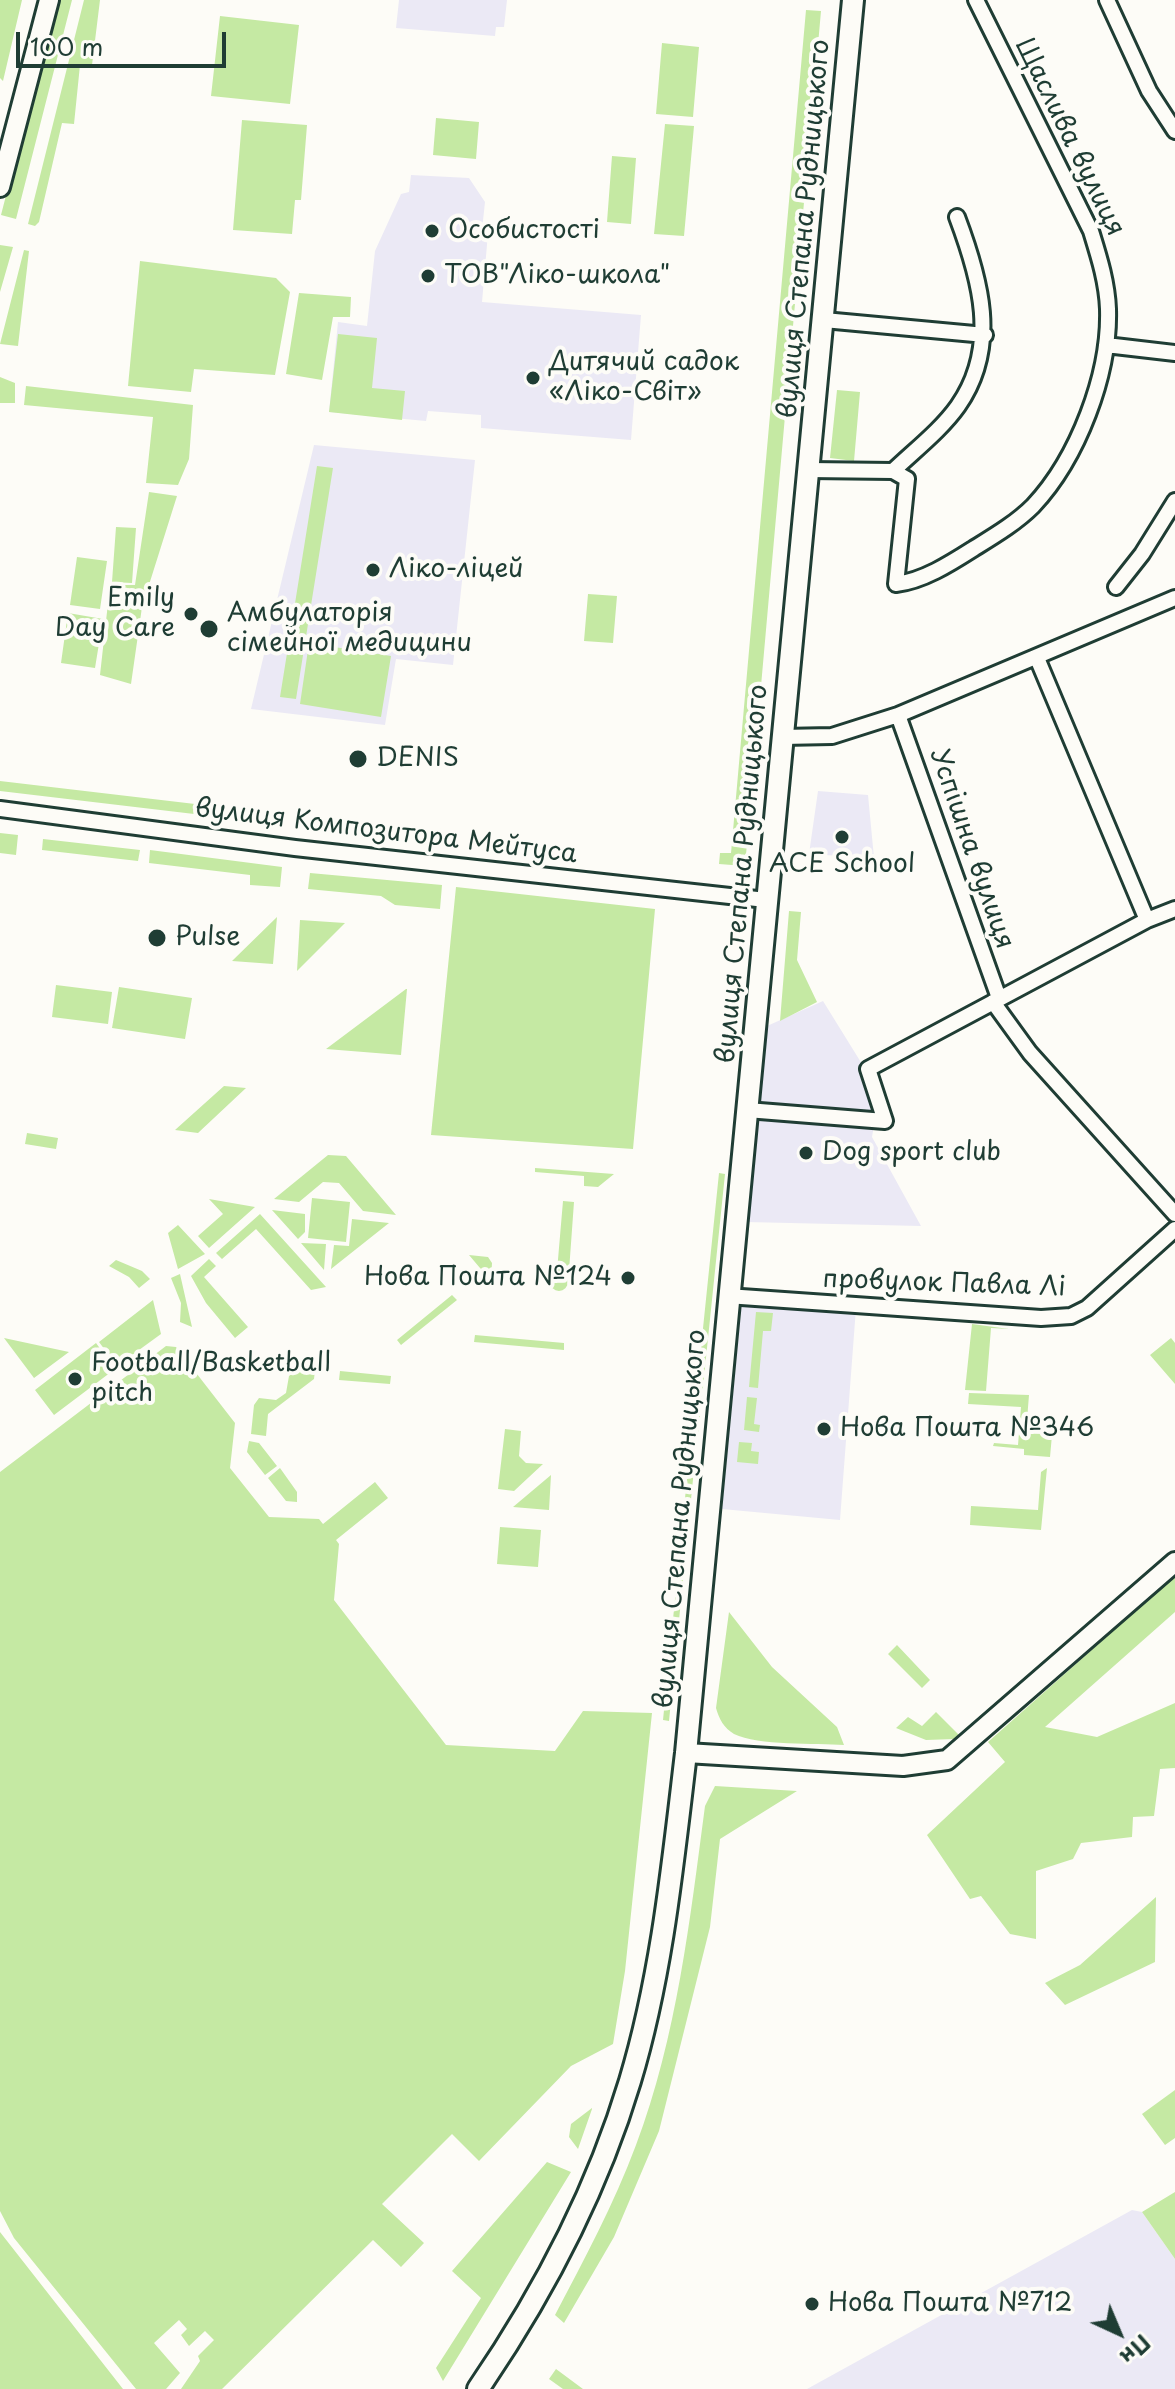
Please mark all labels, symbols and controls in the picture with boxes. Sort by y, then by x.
scale bar [20,16,230,66]
text: 100 m [30,28,103,64]
street label: Щаслива вулиця [1007,33,1131,241]
street label: вулиця Степана Рудницького [773,38,837,420]
place label: Особистості [448,215,600,247]
marker: Особистості [423,222,441,240]
place label: ТОВ"Ліко-школа" [444,260,670,292]
marker: ТОВ"Ліко-школа" [419,267,437,285]
place label: Дитячий садок «Ліко-Світ» [549,347,739,408]
marker: Дитячий садок «Ліко-Світ» [524,369,542,387]
place label: Ліко-ліцей [389,554,524,586]
marker: Ліко-ліцей [364,561,382,579]
place label: Emily Day Care [55,583,175,644]
place label: Амбулаторія сімейної медицини [227,598,472,660]
marker: Emily Day Care [182,605,200,623]
marker: Амбулаторія сімейної медицини [198,618,220,640]
street label: вулиця Степана Рудницького [711,683,775,1065]
place label: DENIS [376,743,459,775]
street label: Успішна вулиця [922,745,1020,953]
marker: DENIS [347,748,369,770]
street label: вулиця Композитора Мейтуса [193,793,579,871]
marker: ACE School [833,828,851,846]
place label: ACE School [769,849,915,881]
place label: Pulse [175,922,240,954]
marker: Pulse [146,927,168,949]
place label: Dog sport club [822,1137,1001,1169]
marker: Dog sport club [797,1144,815,1162]
place label: Нова Пошта №124 [364,1262,612,1294]
street label: провулок Павла Лі [822,1264,1066,1304]
marker: Нова Пошта №124 [619,1269,637,1287]
street label: вулиця Степана Рудницького [649,1328,713,1710]
place label: Football/Basketball pitch [91,1348,331,1410]
marker: Football/Basketball pitch [66,1370,84,1388]
place label: Нова Пошта №346 [840,1413,1094,1445]
marker: Нова Пошта №346 [815,1420,833,1438]
place label: Нова Пошта №712 [828,2288,1072,2320]
north arrow [1079,2293,1159,2373]
marker: Нова Пошта №712 [803,2295,821,2313]
text: Пн [1113,2328,1159,2374]

